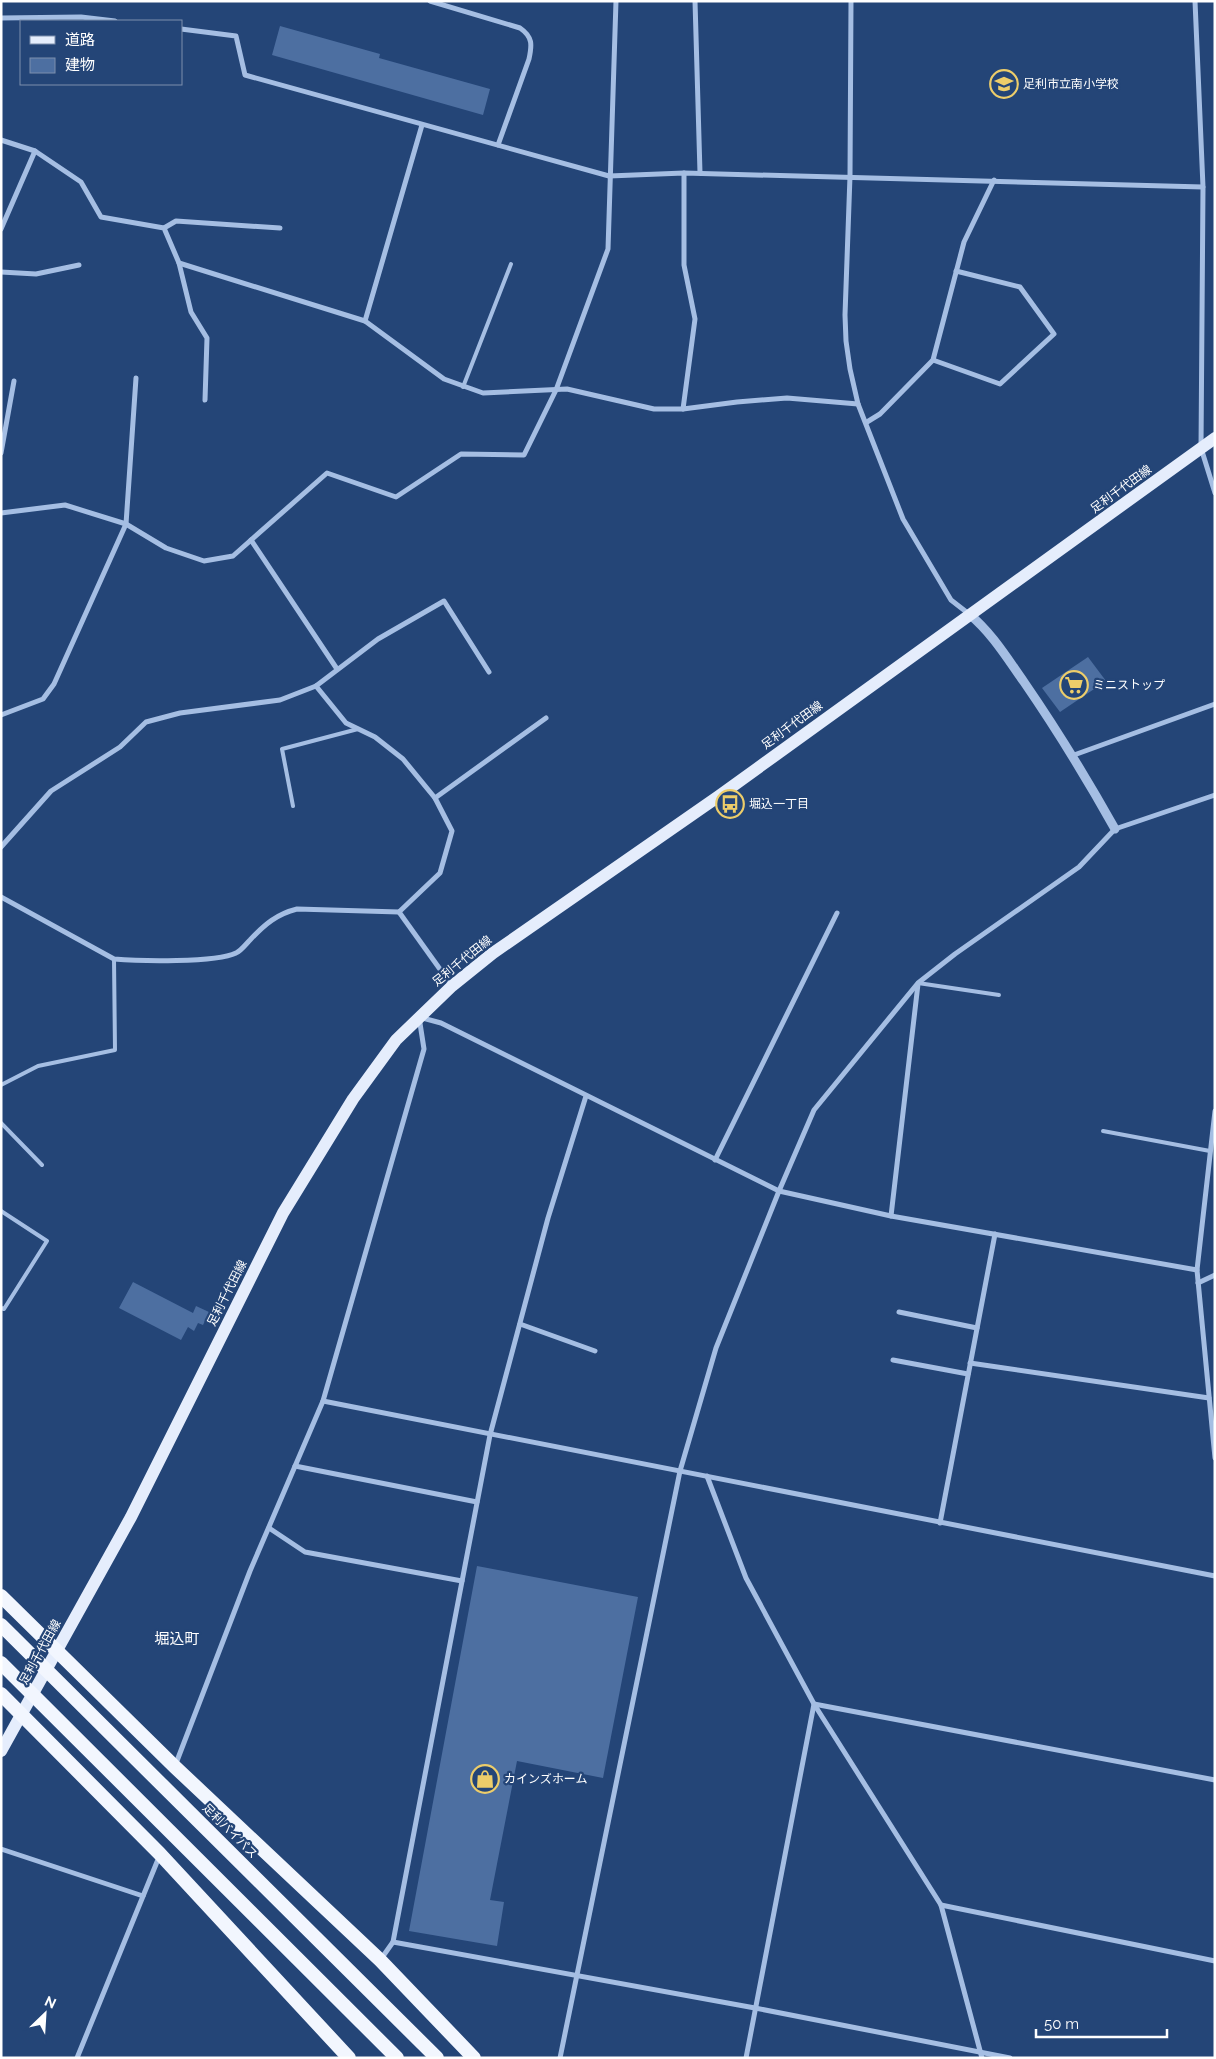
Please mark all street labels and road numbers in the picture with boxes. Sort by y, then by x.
street label: 足利千代田線 [1088,462,1154,516]
street label: 足利千代田線 [759,698,825,752]
street label: 足利千代田線 [430,933,494,989]
street label: 足利千代田線 [204,1258,250,1328]
street label: 足利千代田線 [16,1617,64,1687]
street label: 足利バイパス [200,1801,260,1861]

